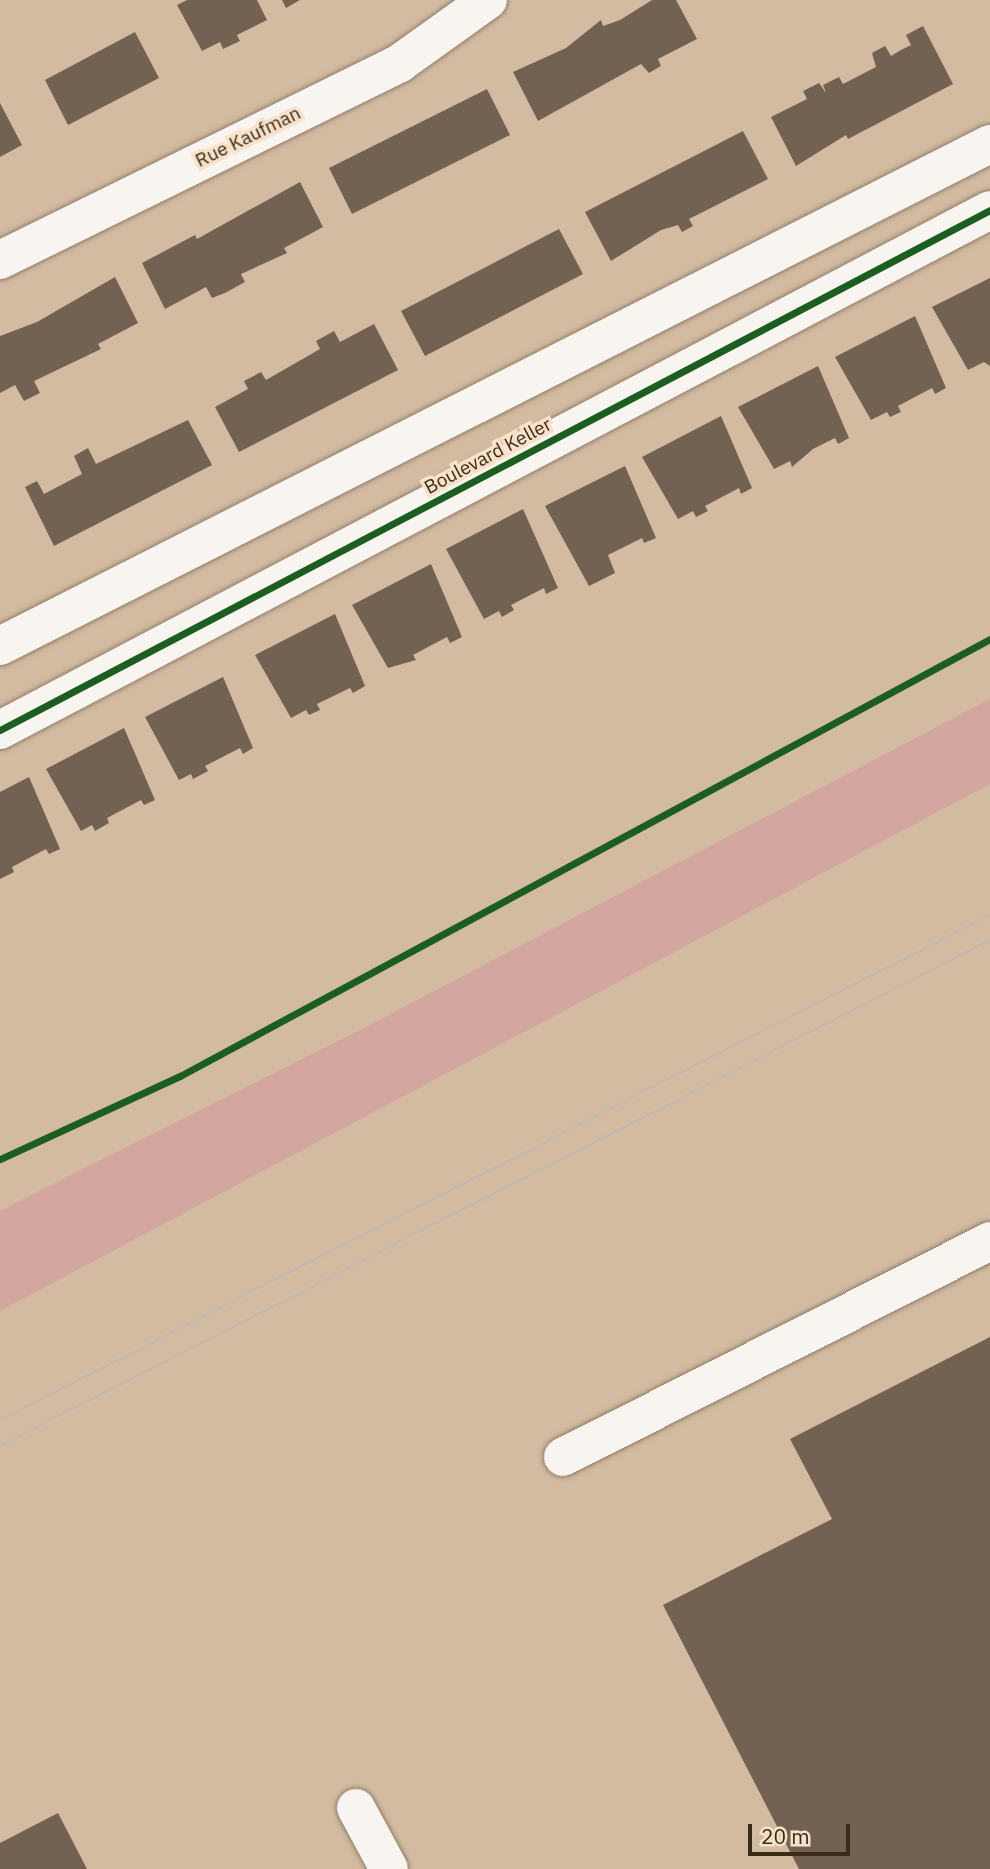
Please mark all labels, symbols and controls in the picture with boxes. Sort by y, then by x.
street label: Rue Kaufman [192,102,304,172]
street label: Boulevard Keller [421,413,555,499]
scale bar [752,1810,853,1854]
text: 20 m [761,1822,810,1850]

